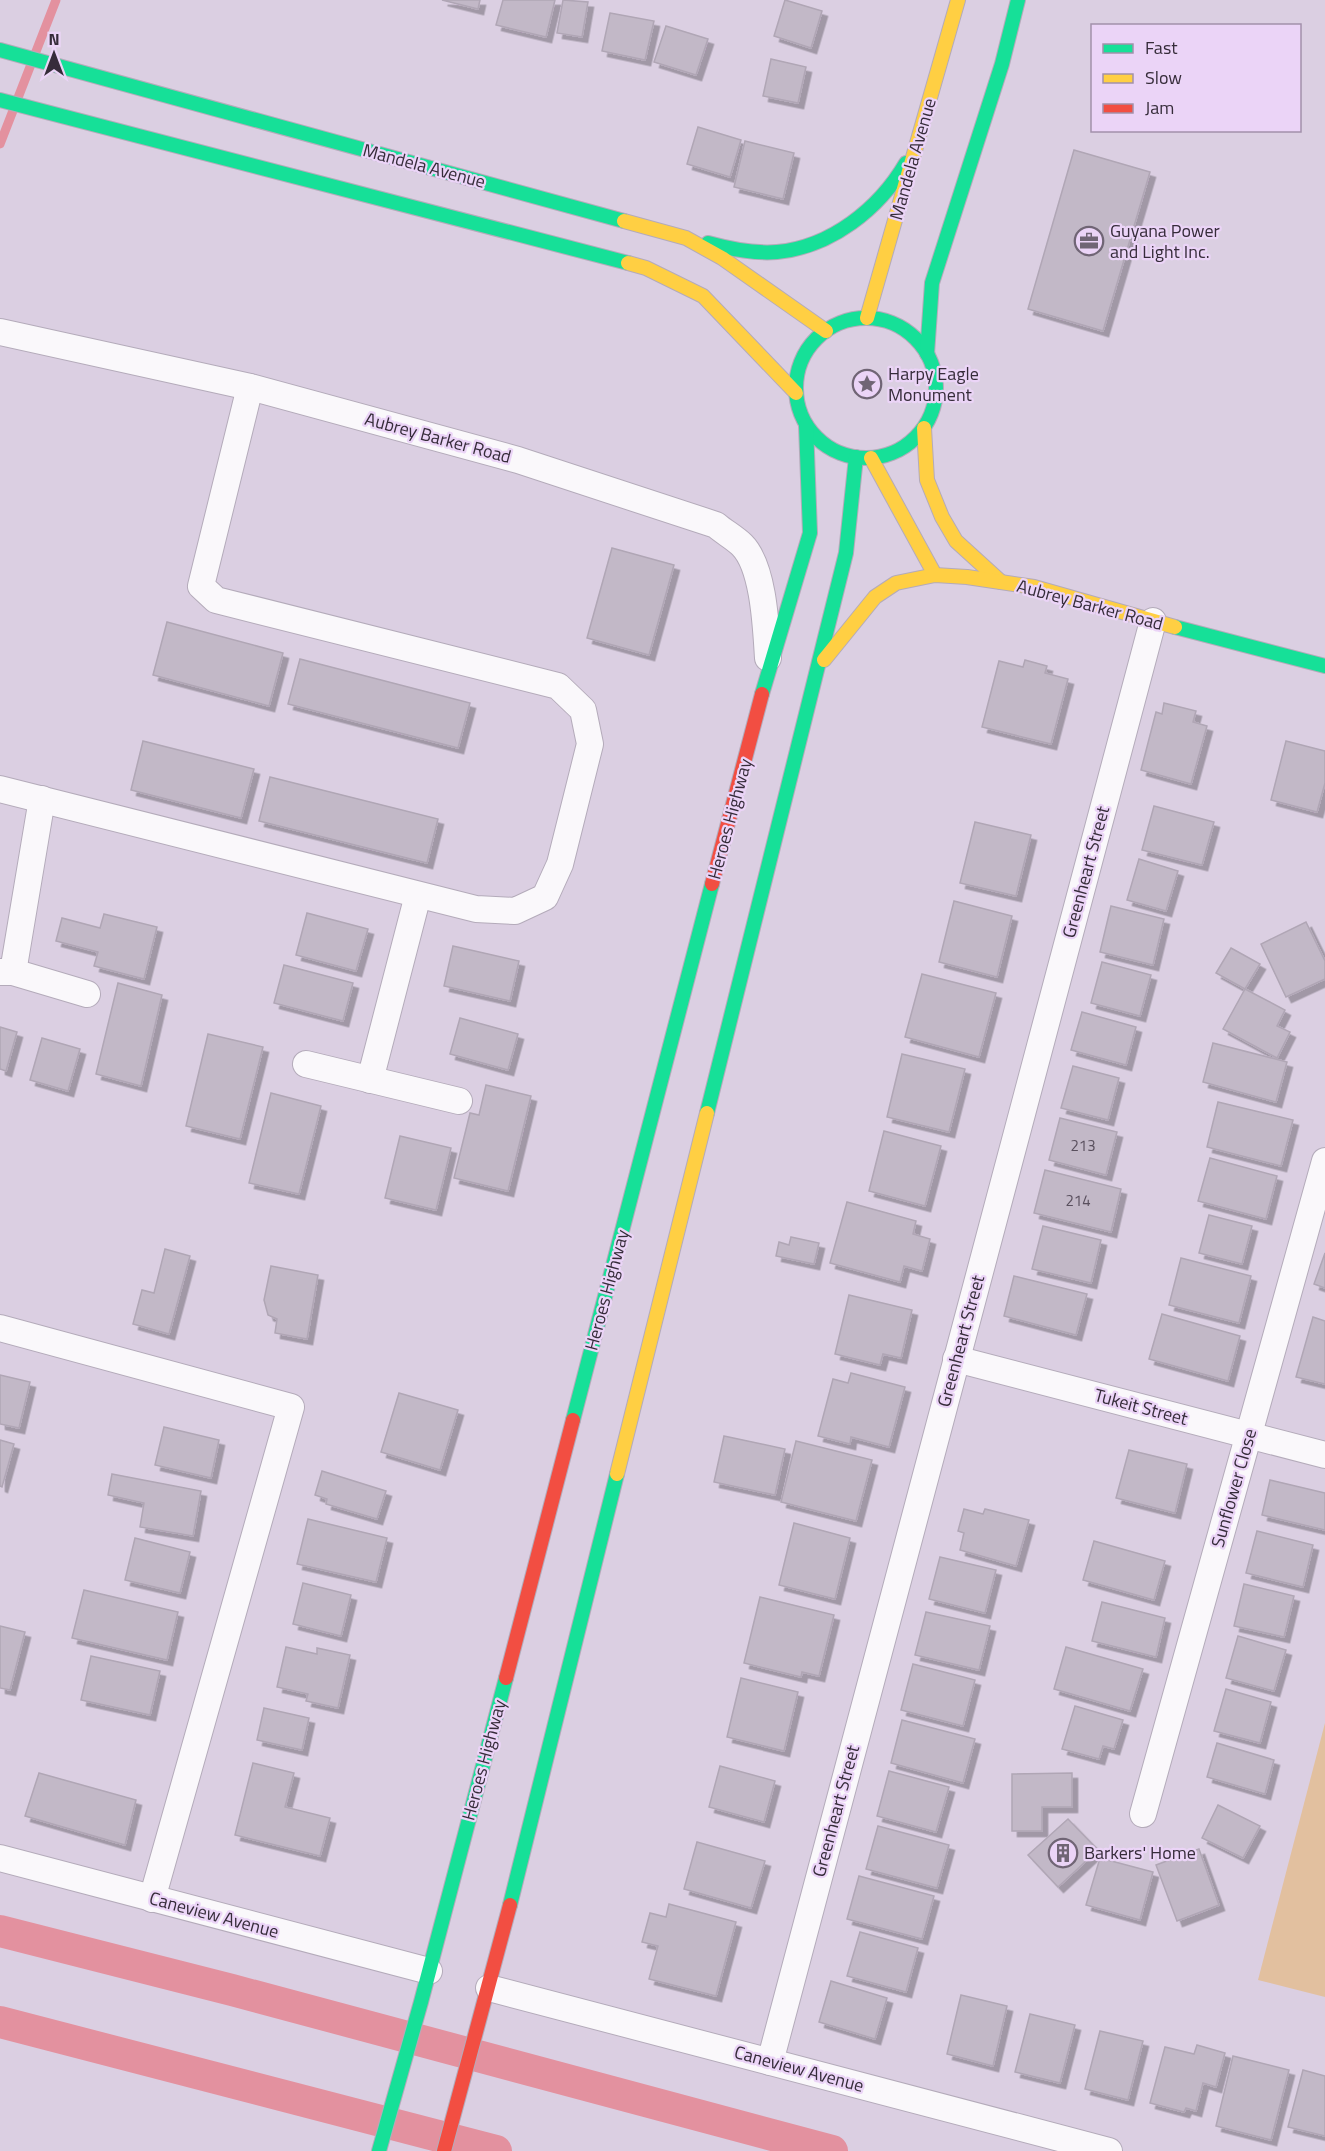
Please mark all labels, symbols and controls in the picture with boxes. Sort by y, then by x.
north arrow [24,24,84,84]
legend [1091,24,1301,132]
text: N [48,27,60,51]
text: Fast [1145,34,1178,61]
text: Slow [1145,64,1182,91]
text: Jam [1145,94,1174,121]
street label: Mandela Avenue [882,95,943,223]
street label: Mandela Avenue [360,136,488,195]
place label: Guyana Power and Light Inc. [1110,217,1220,265]
office icon: Guyana Power and Light Inc. [1073,225,1105,257]
place label: Harpy Eagle Monument [888,360,979,408]
place icon: Harpy Eagle Monument [851,368,883,400]
street label: Aubrey Barker Road [362,405,514,470]
street label: Aubrey Barker Road [1014,572,1166,637]
street label: Heroes Highway [700,755,759,882]
street label: Greenheart Street [1055,802,1116,941]
house number: 213 [1070,1134,1096,1157]
house number: 214 [1065,1189,1091,1212]
street label: Heroes Highway [577,1226,636,1353]
street label: Greenheart Street [930,1271,991,1410]
street label: Tukeit Street [1091,1381,1191,1432]
street label: Sunflower Close [1204,1425,1263,1550]
street label: Heroes Highway [454,1696,513,1823]
street label: Greenheart Street [805,1741,866,1880]
building icon: Barkers' Home [1047,1837,1079,1869]
place label: Barkers' Home [1084,1839,1196,1866]
street label: Caneview Avenue [146,1884,282,1945]
street label: Caneview Avenue [731,2038,867,2099]

